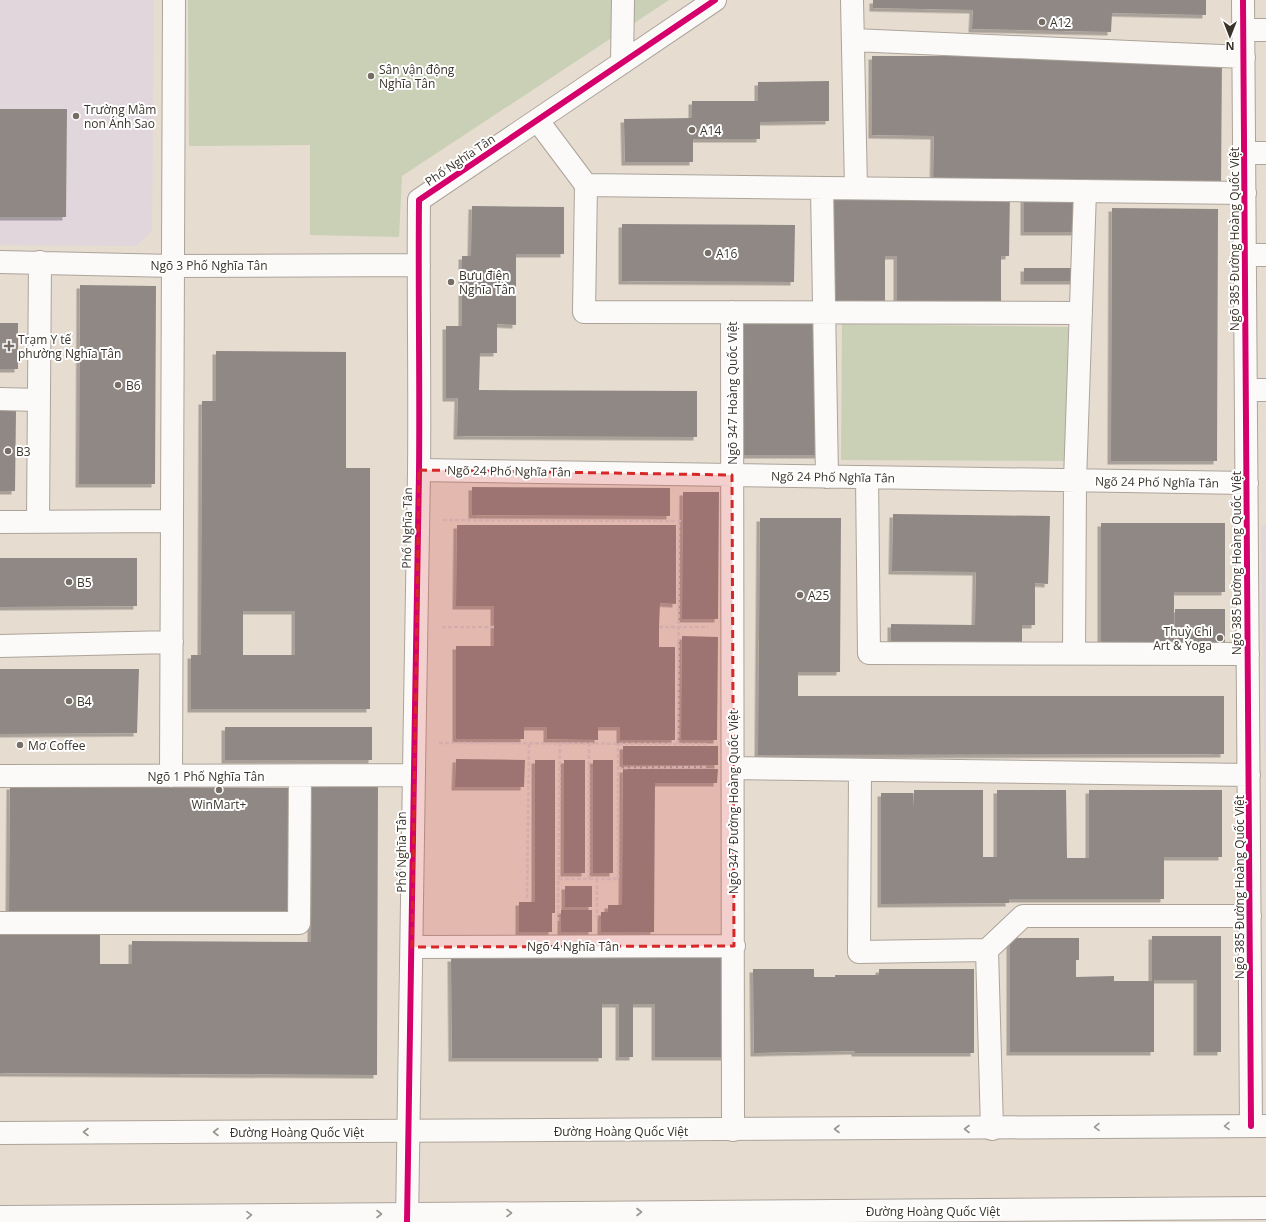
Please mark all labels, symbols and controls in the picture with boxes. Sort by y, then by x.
place label: A12 [1050,14,1071,31]
north arrow [1210,16,1250,56]
marker: A12 [1037,17,1047,27]
text: N [1226,39,1234,54]
place label: Sân vận động Nghĩa Tân [379,61,455,92]
marker: Sân vận động Nghĩa Tân [366,71,376,81]
place label: Trường Mầm non Ánh Sao [84,101,156,132]
marker: Trường Mầm non Ánh Sao [71,111,81,121]
place label: A14 [700,122,721,139]
marker: A14 [687,125,697,135]
street label: Phố Nghĩa Tân [422,130,498,190]
street label: Ngõ 385 Đường Hoàng Quốc Việt [1226,147,1243,331]
place label: A16 [716,245,737,262]
marker: A16 [703,248,713,258]
street label: Ngõ 3 Phố Nghĩa Tân [150,257,268,274]
place label: Bưu điện Nghĩa Tân [459,267,515,298]
marker: Bưu điện Nghĩa Tân [446,277,456,287]
street label: Ngõ 347 Hoàng Quốc Việt [724,321,741,465]
place label: Trạm Y tế phường Nghĩa Tân [18,331,121,362]
marker: Trạm Y tế phường Nghĩa Tân [3,340,15,352]
place label: B6 [126,377,141,394]
marker: B6 [113,380,123,390]
place label: B3 [16,443,31,460]
marker: B3 [3,446,13,456]
street label: Ngõ 24 Phố Nghĩa Tân [447,461,571,481]
street label: Ngõ 24 Phố Nghĩa Tân [771,467,895,487]
street label: Ngõ 385 Đường Hoàng Quốc Việt [1228,471,1245,655]
street label: Ngõ 24 Phố Nghĩa Tân [1095,472,1219,492]
street label: Phố Nghĩa Tân [398,487,416,569]
place label: B5 [77,574,92,591]
marker: B5 [64,577,74,587]
place label: A25 [808,587,829,604]
marker: A25 [795,590,805,600]
place label: Thuỳ Chi Art & Yoga [1153,623,1212,654]
marker: Thuỳ Chi Art & Yoga [1215,633,1225,643]
place label: B4 [77,693,92,710]
marker: B4 [64,696,74,706]
street label: Ngõ 347 Đường Hoàng Quốc Việt [725,710,742,894]
place label: Mơ Coffee [28,737,86,754]
marker: Mơ Coffee [15,740,25,750]
street label: Ngõ 1 Phố Nghĩa Tân [147,768,265,785]
marker: WinMart+ [214,785,224,795]
street label: Ngõ 385 Đường Hoàng Quốc Việt [1231,795,1248,979]
place label: WinMart+ [192,796,247,813]
street label: Phố Nghĩa Tân [393,811,410,893]
street label: Ngõ 4 Nghĩa Tân [527,938,619,955]
one-way arrow [1224,1122,1230,1130]
street label: Đường Hoàng Quốc Việt [554,1123,688,1140]
one-way arrow [1094,1123,1100,1132]
street label: Đường Hoàng Quốc Việt [230,1124,364,1141]
one-way arrow [834,1125,840,1133]
one-way arrow [964,1125,970,1133]
one-way arrow [83,1128,89,1137]
one-way arrow [213,1128,219,1136]
street label: Đường Hoàng Quốc Việt [866,1203,1000,1220]
one-way arrow [636,1208,642,1216]
one-way arrow [506,1209,512,1217]
one-way arrow [376,1210,382,1218]
one-way arrow [246,1211,252,1219]

